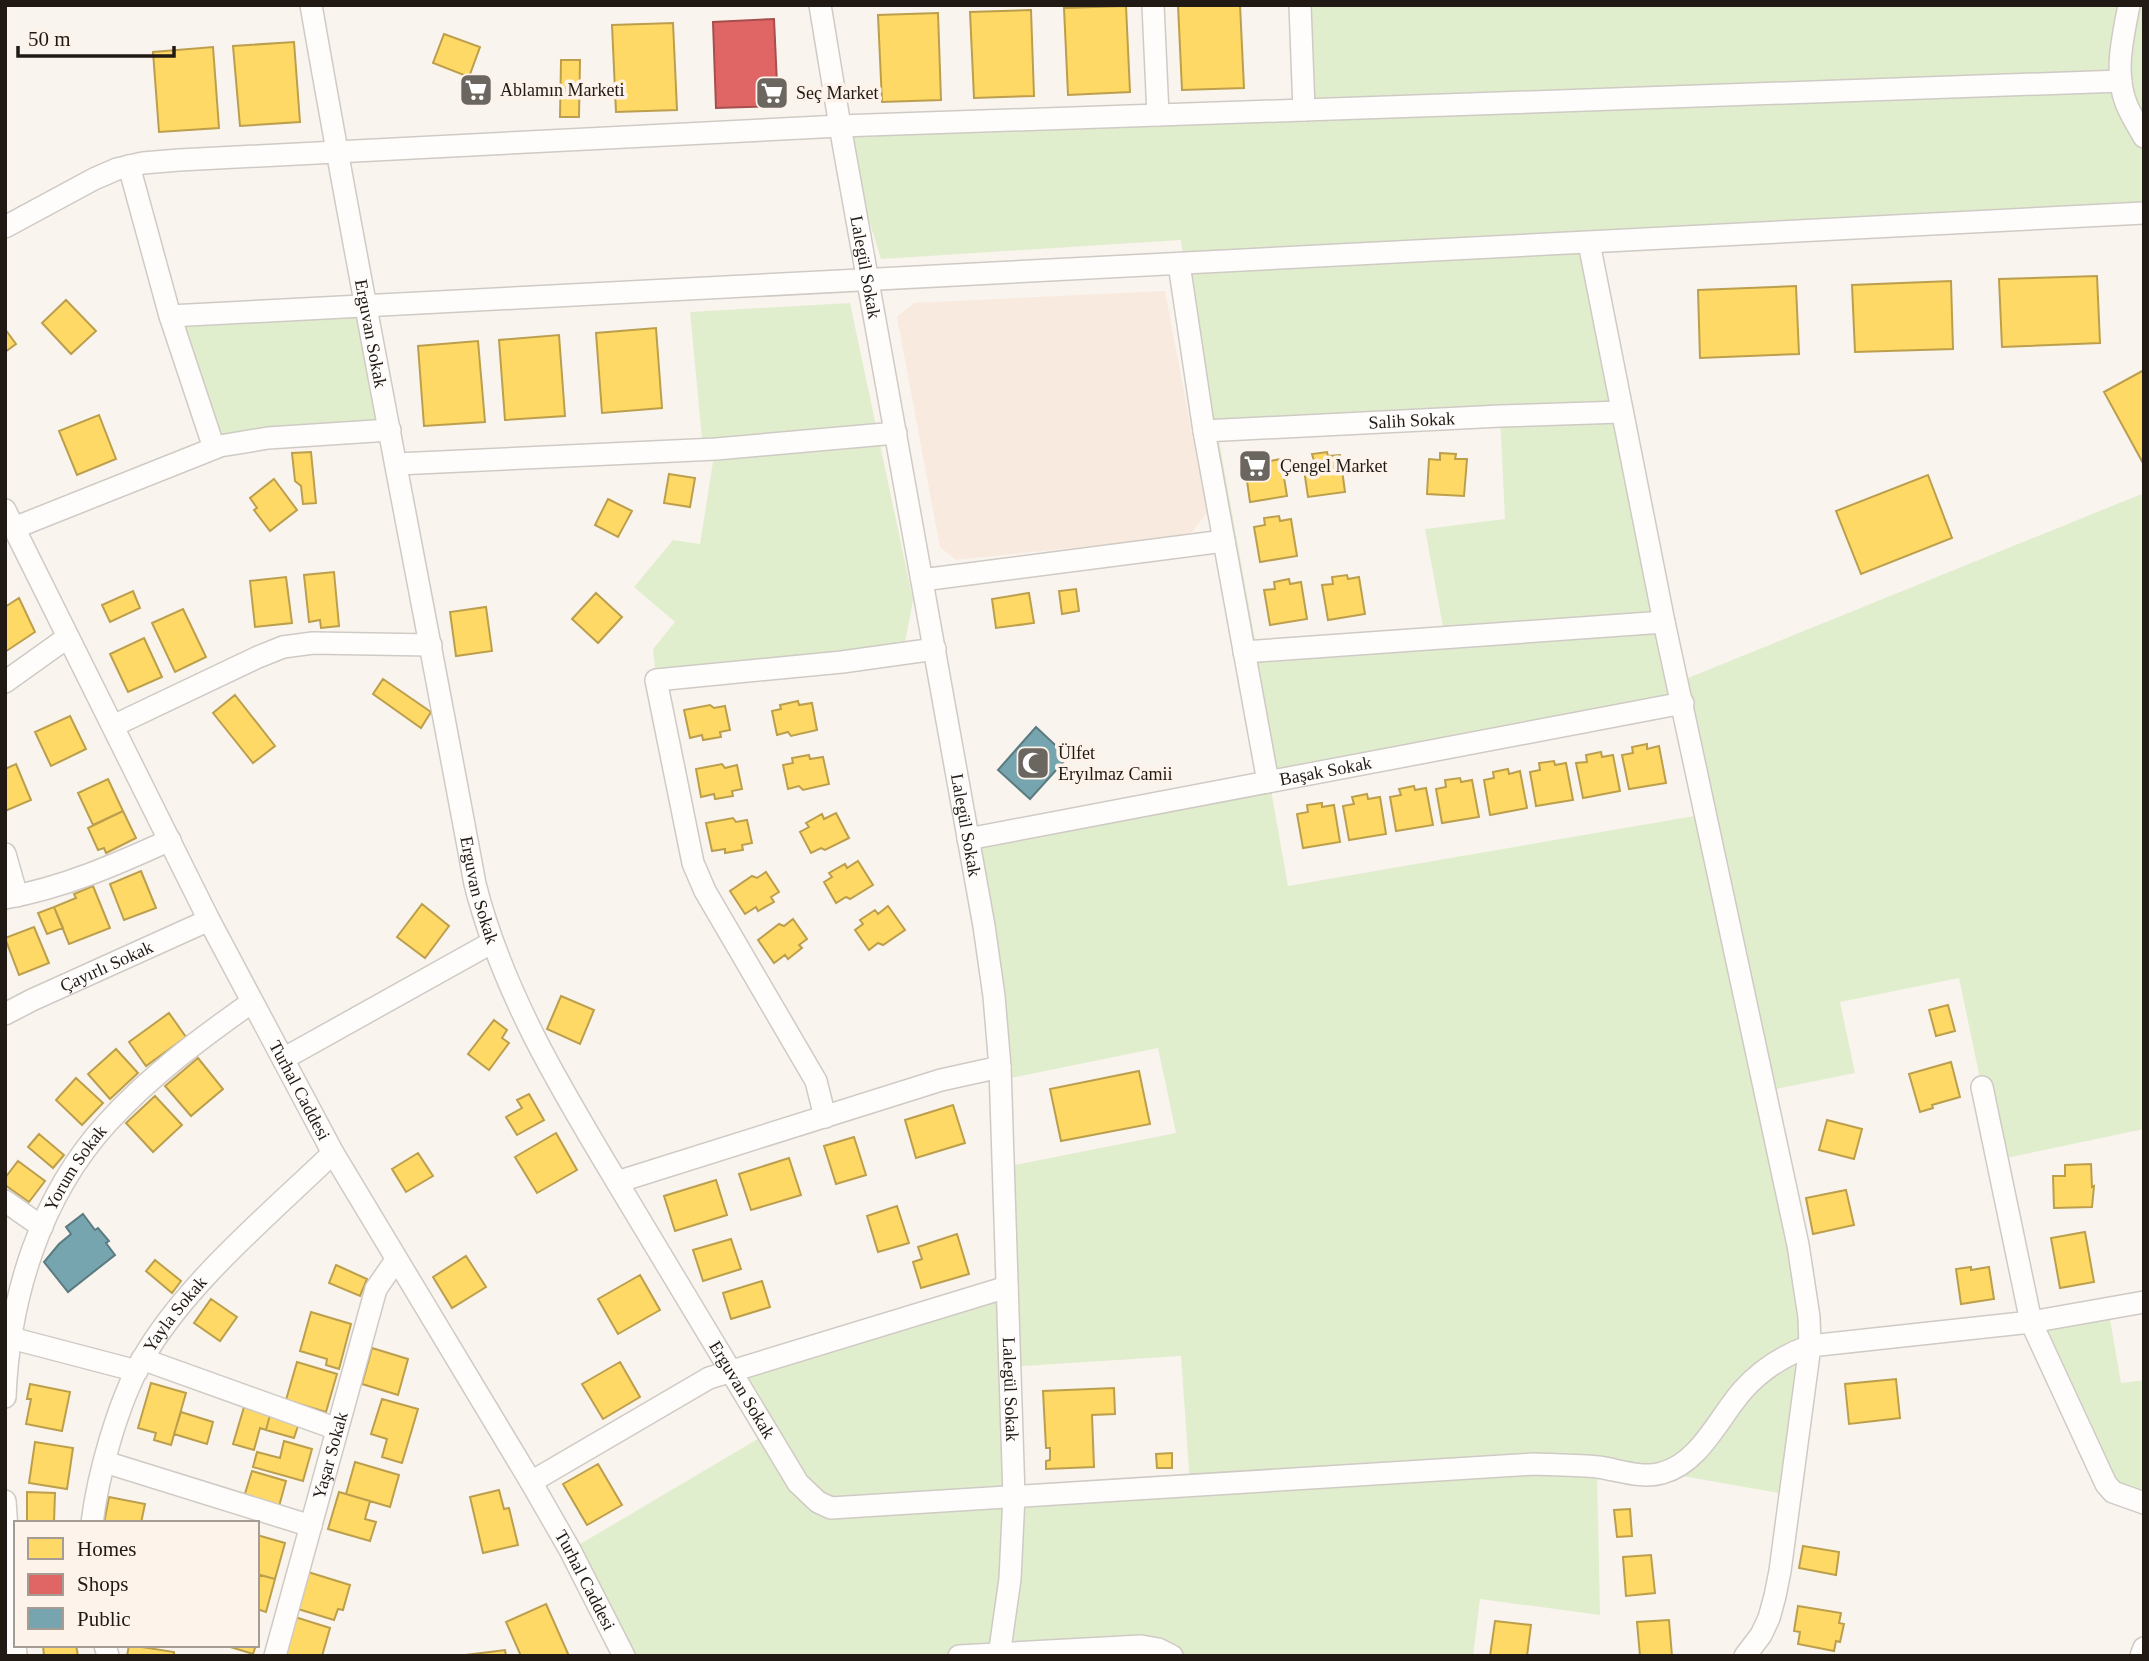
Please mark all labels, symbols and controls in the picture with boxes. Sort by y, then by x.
scale bar [18,14,173,58]
text: 50 m [28,27,71,51]
supermarket icon: Ablamın Marketi [457,71,495,109]
supermarket icon: Seç Market [753,74,791,112]
place label: Ablamın Marketi [500,80,624,100]
place label: Seç Market [796,83,878,103]
street label: Lalegül Sokak [846,214,884,320]
street label: Erguvan Sokak [351,278,391,390]
street label: Salih Sokak [1368,408,1455,433]
supermarket icon: Çengel Market [1236,447,1274,485]
place label: Çengel Market [1280,456,1387,476]
place label: Ülfet Eryılmaz Camii [1058,743,1172,784]
mosque icon: Ülfet Eryılmaz Camii [1014,744,1052,782]
street label: Başak Sokak [1278,752,1373,790]
street label: Lalegül Sokak [947,772,985,878]
street label: Erguvan Sokak [456,835,503,947]
street label: Çayırlı Sokak [57,937,156,996]
street label: Turhal Caddesi [265,1037,334,1144]
street label: Yorum Sokak [40,1121,111,1214]
street label: Yayla Sokak [139,1272,211,1356]
street label: Erguvan Sokak [705,1337,779,1442]
street label: Lalegül Sokak [999,1337,1022,1442]
street label: Yaşar Sokak [309,1410,352,1501]
legend [14,1521,259,1647]
street label: Turhal Caddesi [551,1527,619,1634]
text: Homes [77,1537,137,1561]
text: Shops [77,1572,128,1596]
text: Public [77,1607,131,1631]

